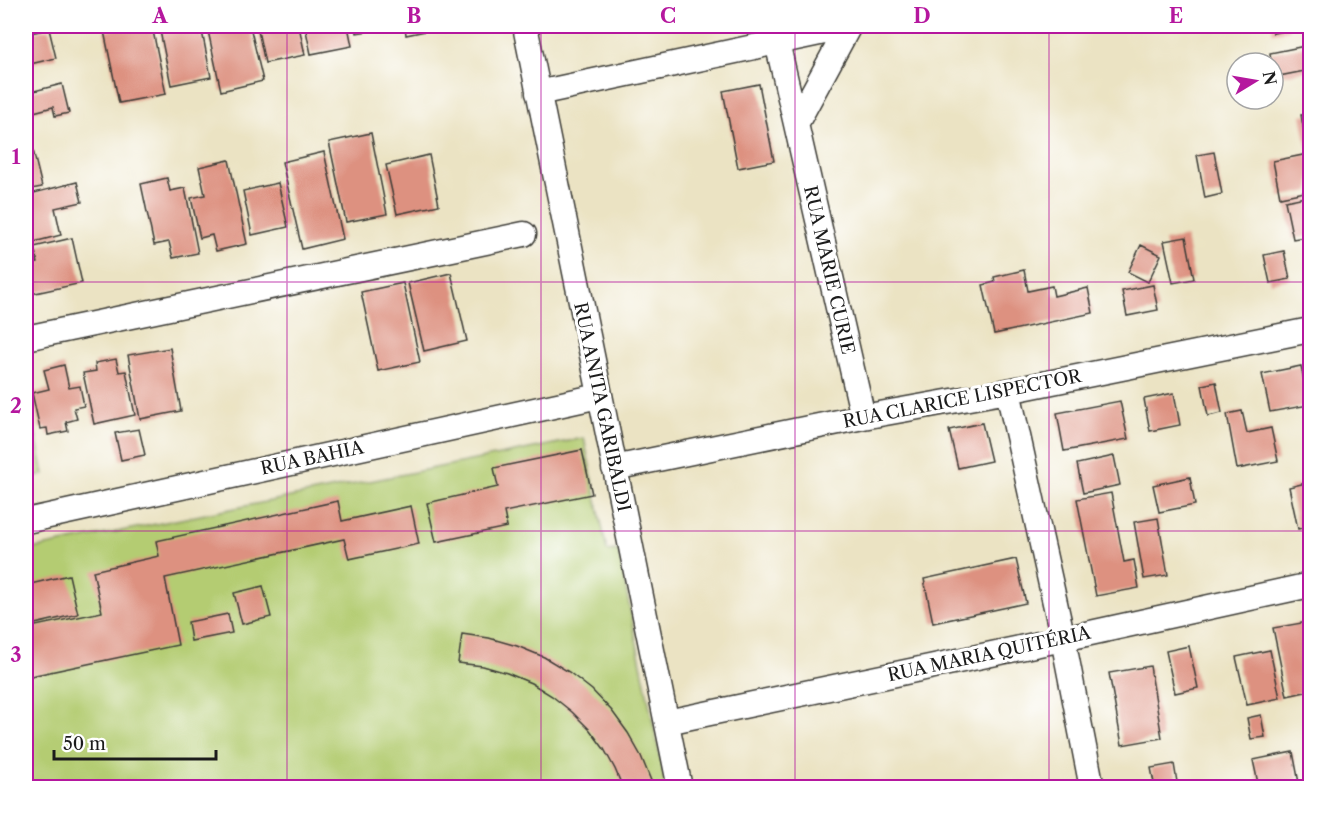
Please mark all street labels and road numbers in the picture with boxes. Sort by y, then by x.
street label: RUA MARIE CURIE [799,184,859,356]
street label: RUA ANITA GARIBALDI [569,300,635,514]
street label: RUA CLARICE LISPECTOR [841,365,1084,433]
street label: RUA BAHIA [258,436,366,480]
street label: RUA MARIA QUITÉRIA [885,621,1093,686]

